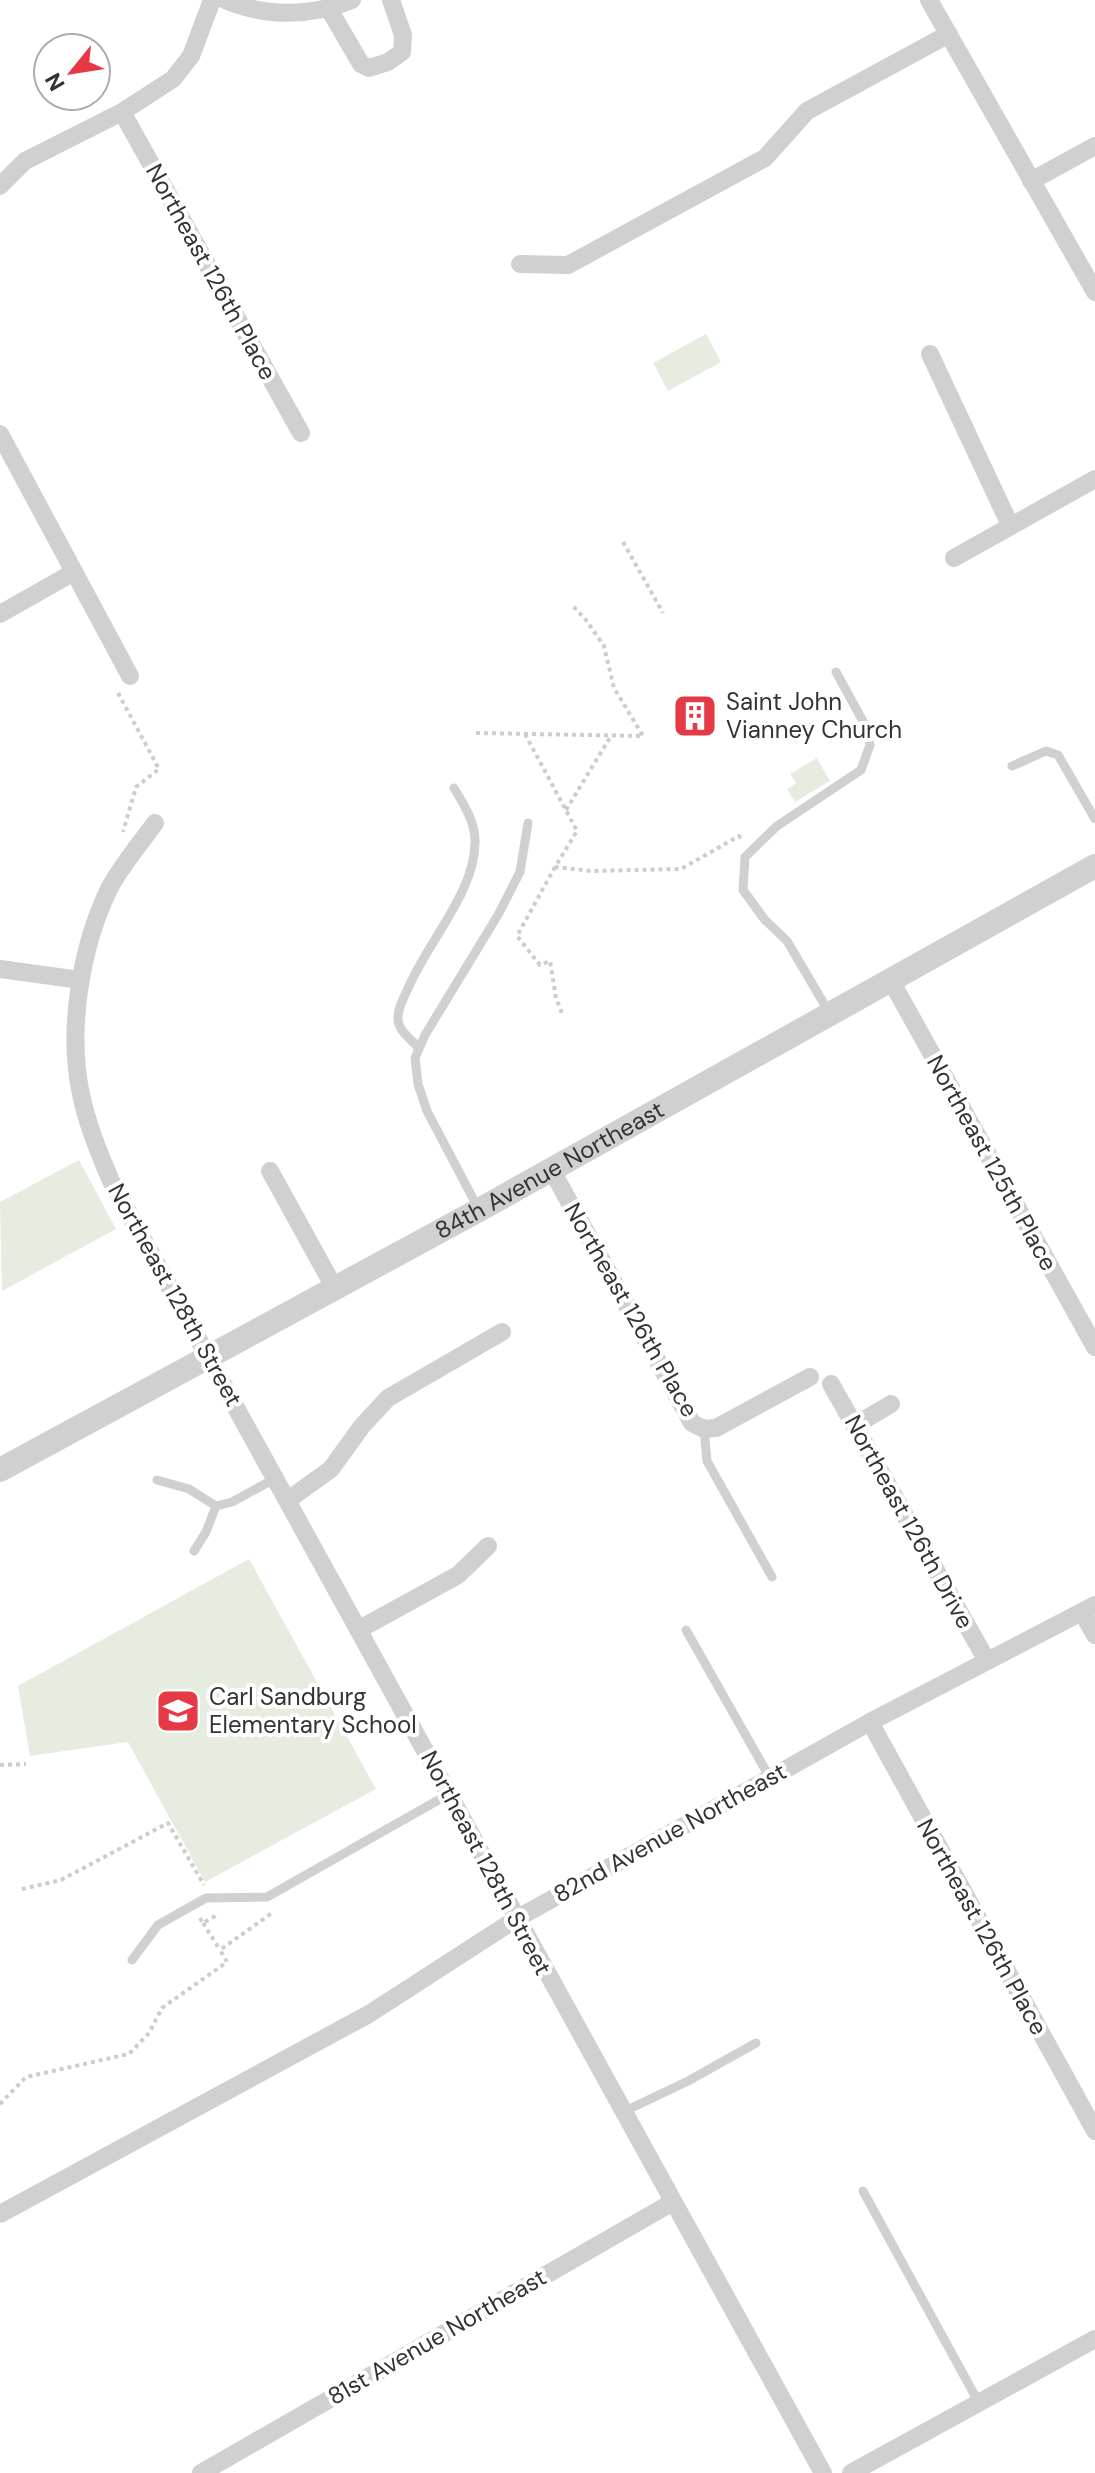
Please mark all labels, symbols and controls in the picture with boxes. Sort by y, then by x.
north arrow [32,32,112,112]
text: N [39,68,72,96]
street label: Northeast 126th Place [139,158,284,385]
place label: Saint John Vianney Church [726,686,902,745]
building icon: Saint John Vianney Church [671,692,719,740]
street label: Northeast 125th Place [920,1049,1065,1276]
street label: 84th Avenue Northeast [429,1094,669,1246]
street label: Northeast 128th Street [101,1178,250,1412]
street label: Northeast 126th Place [557,1197,706,1423]
street label: Northeast 126th Drive [838,1409,981,1634]
place label: Carl Sandburg Elementary School [209,1681,417,1740]
school or university icon: Carl Sandburg Elementary School [154,1687,202,1735]
street label: Northeast 128th Street [414,1745,559,1980]
street label: 82nd Avenue Northeast [548,1756,792,1910]
street label: Northeast 126th Place [910,1813,1055,2040]
street label: 81st Avenue Northeast [322,2261,552,2412]

